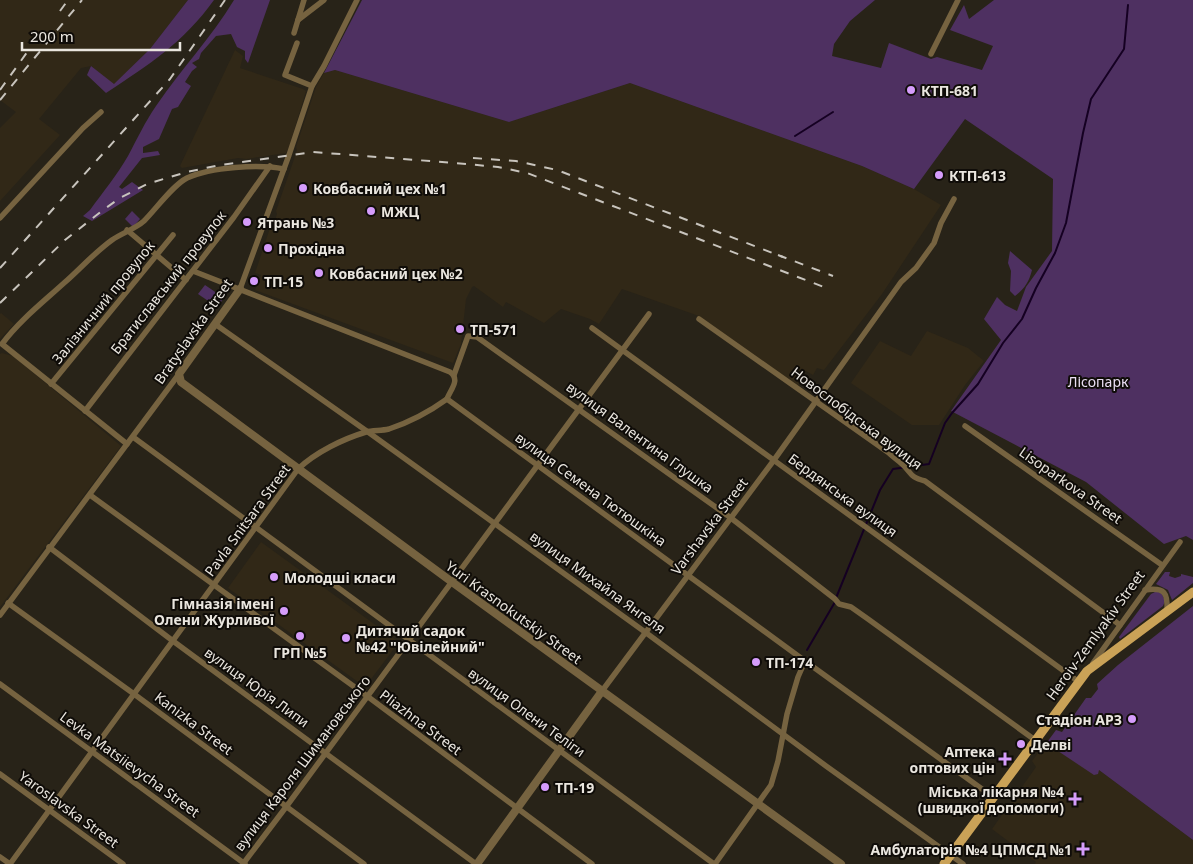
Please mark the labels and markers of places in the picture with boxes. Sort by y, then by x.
place label: КТП-681 [921,81,978,100]
marker: КТП-681 [905,84,917,96]
place label: КТП-613 [949,166,1006,185]
marker: КТП-613 [933,169,945,181]
place label: Ковбасний цех №1 [313,179,447,198]
marker: Ковбасний цех №1 [297,182,309,194]
place label: МЖЦ [381,202,419,221]
marker: МЖЦ [365,205,377,217]
place label: Ятрань №3 [257,213,334,232]
marker: Ятрань №3 [241,216,253,228]
place label: Прохідна [278,239,345,258]
marker: Прохідна [262,242,274,254]
place label: Ковбасний цех №2 [329,264,463,283]
marker: Ковбасний цех №2 [313,267,325,279]
place label: ТП-15 [264,272,303,291]
marker: ТП-15 [248,275,260,287]
place label: ТП-571 [470,320,517,339]
marker: ТП-571 [454,323,466,335]
place label: Молодші класи [284,568,396,587]
marker: Молодші класи [268,571,280,583]
place label: Гімназія імені Олени Журливої [154,594,275,629]
marker: Гімназія імені Олени Журливої [278,605,290,617]
place label: Дитячий садок №42 "Ювілейний" [356,621,485,656]
marker: ГРП №5 [294,630,306,642]
marker: Дитячий садок №42 "Ювілейний" [340,632,352,644]
place label: ГРП №5 [273,643,327,662]
place label: ТП-174 [766,653,813,672]
marker: ТП-174 [750,656,762,668]
place label: Стадіон АРЗ [1036,710,1122,729]
marker: Стадіон АРЗ [1126,713,1138,725]
place label: Делві [1031,735,1071,754]
marker: Делві [1015,738,1027,750]
place label: Аптека оптових цін [909,742,995,777]
marker: Аптека оптових цін [999,753,1011,765]
place label: ТП-19 [555,778,594,797]
marker: ТП-19 [539,781,551,793]
place label: Міська лікарня №4 (швидкої допомоги) [918,782,1064,817]
marker: Міська лікарня №4 (швидкої допомоги) [1068,792,1082,806]
place label: Амбулаторія №4 ЦПМСД №1 [870,840,1072,859]
marker: Амбулаторія №4 ЦПМСД №1 [1076,842,1090,856]

